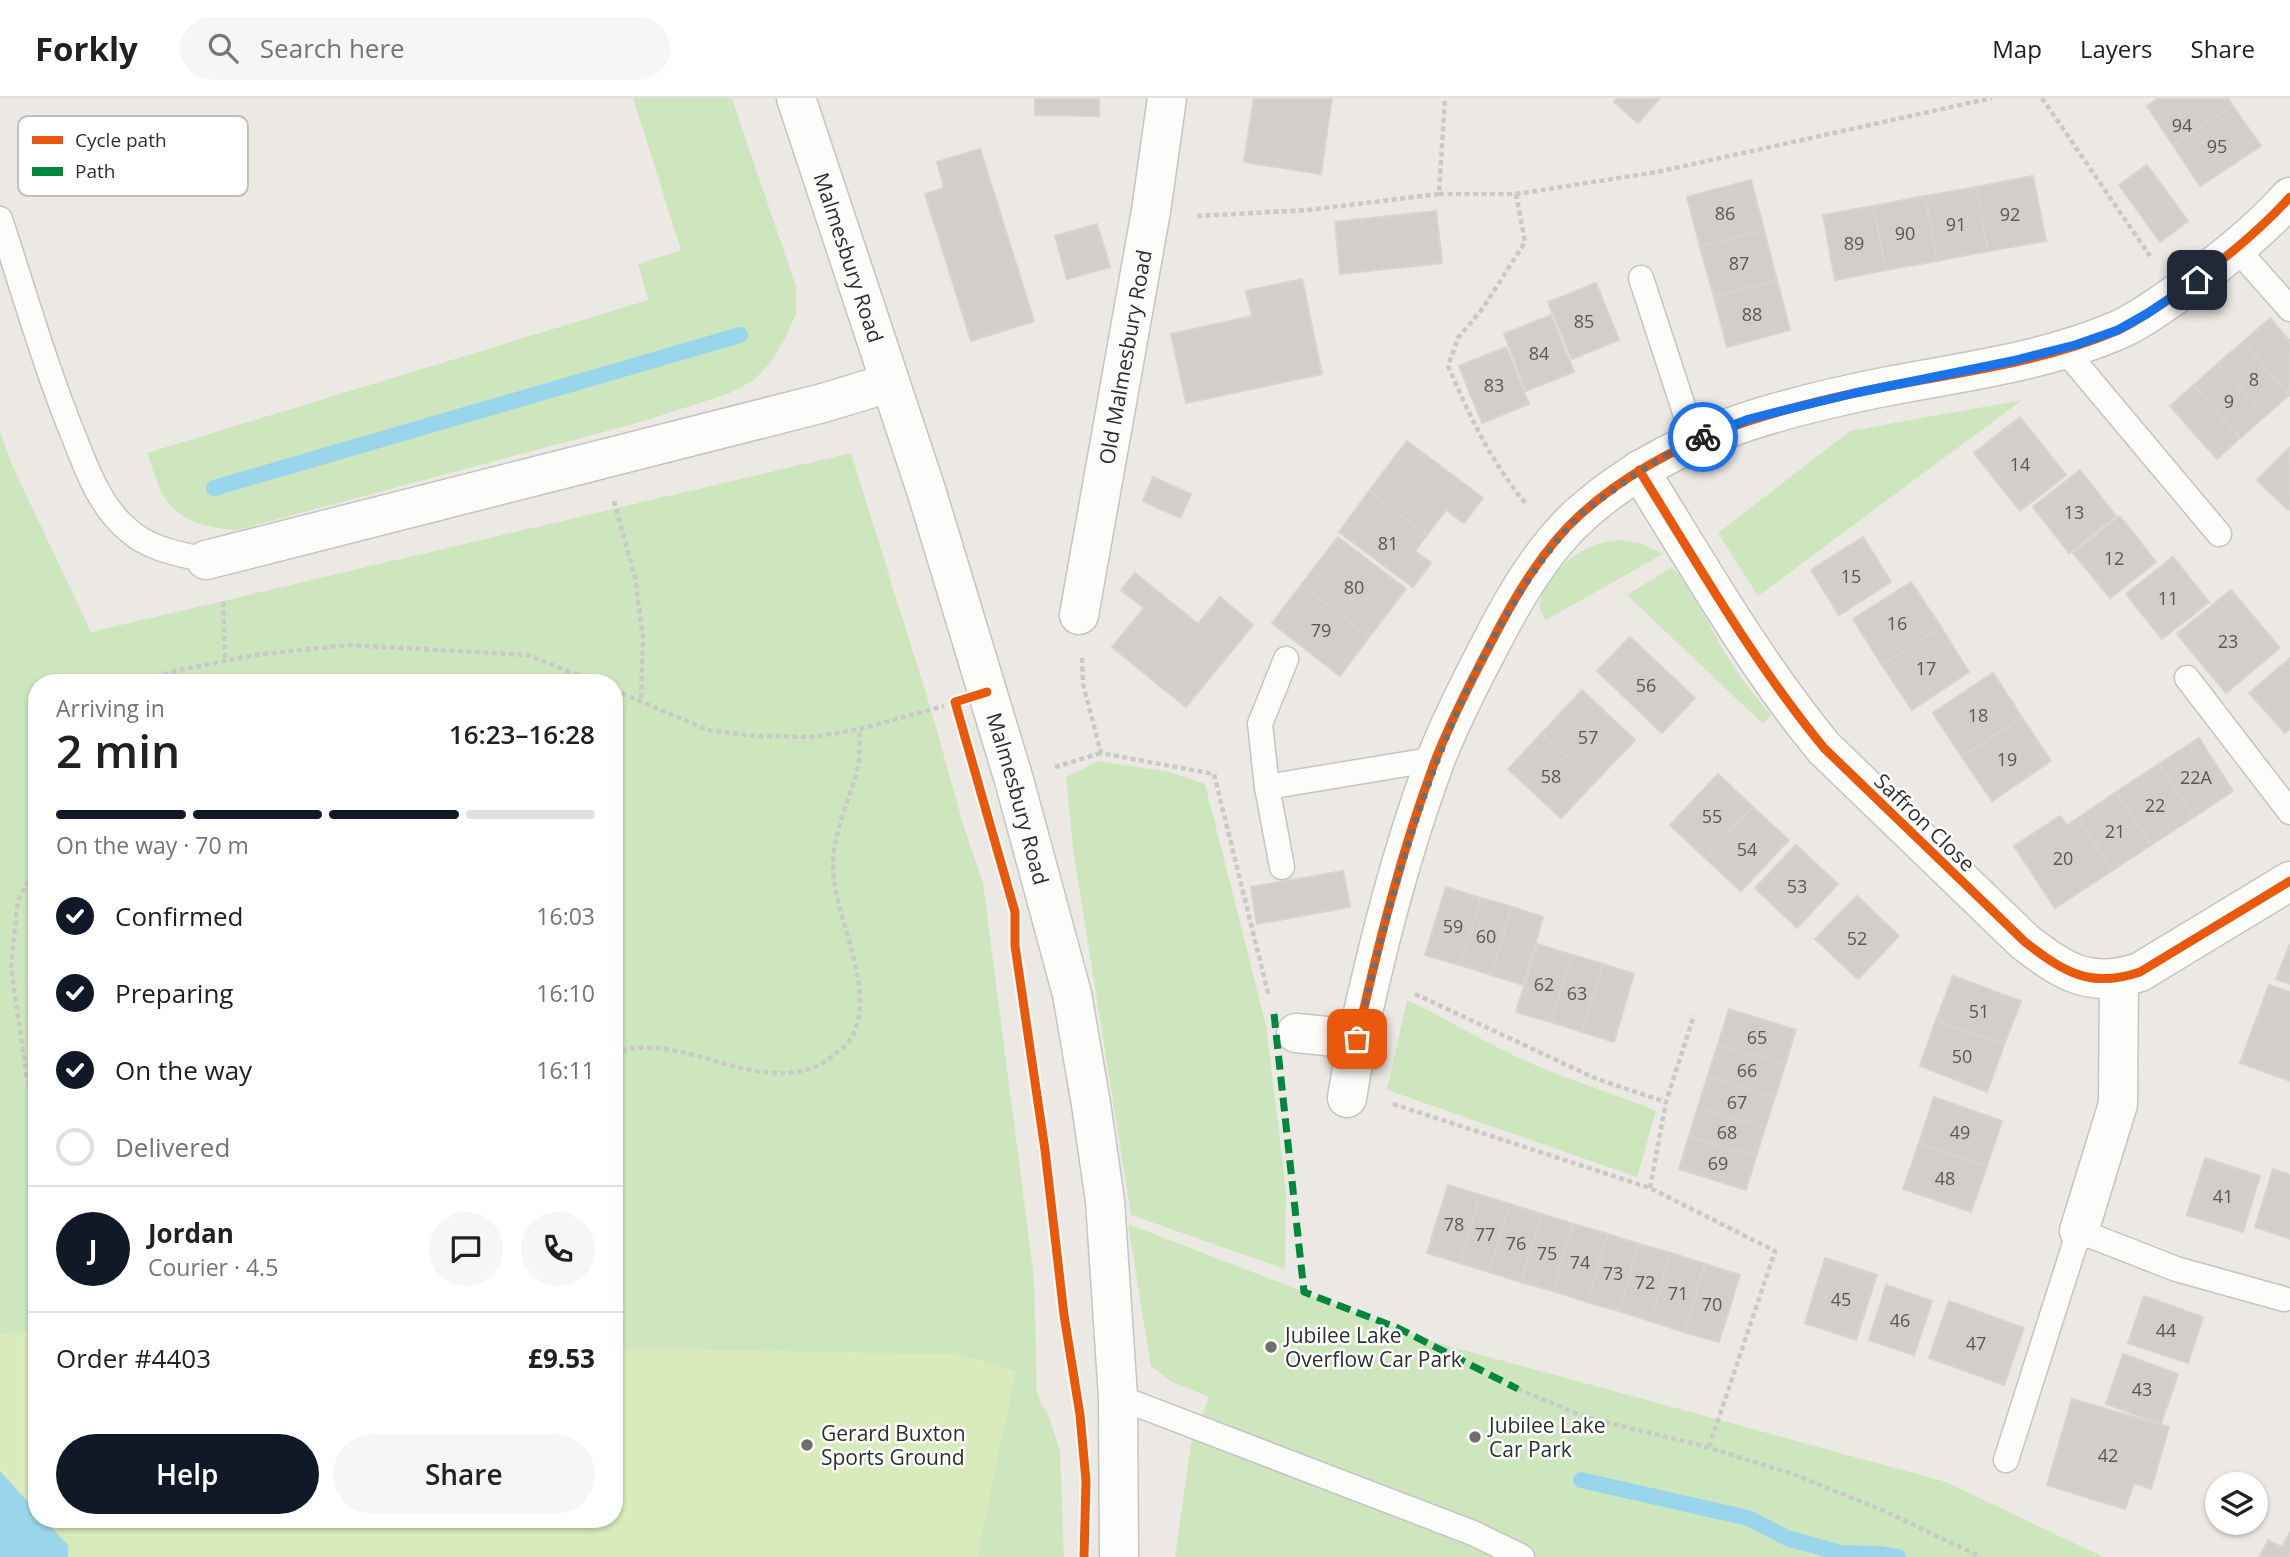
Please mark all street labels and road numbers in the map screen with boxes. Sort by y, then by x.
street label: Malmesbury Road [808,169,890,346]
street label: Old Malmesbury Road [1092,247,1158,467]
street label: Malmesbury Road [980,709,1056,888]
street label: Saffron Close [1869,767,1981,877]

